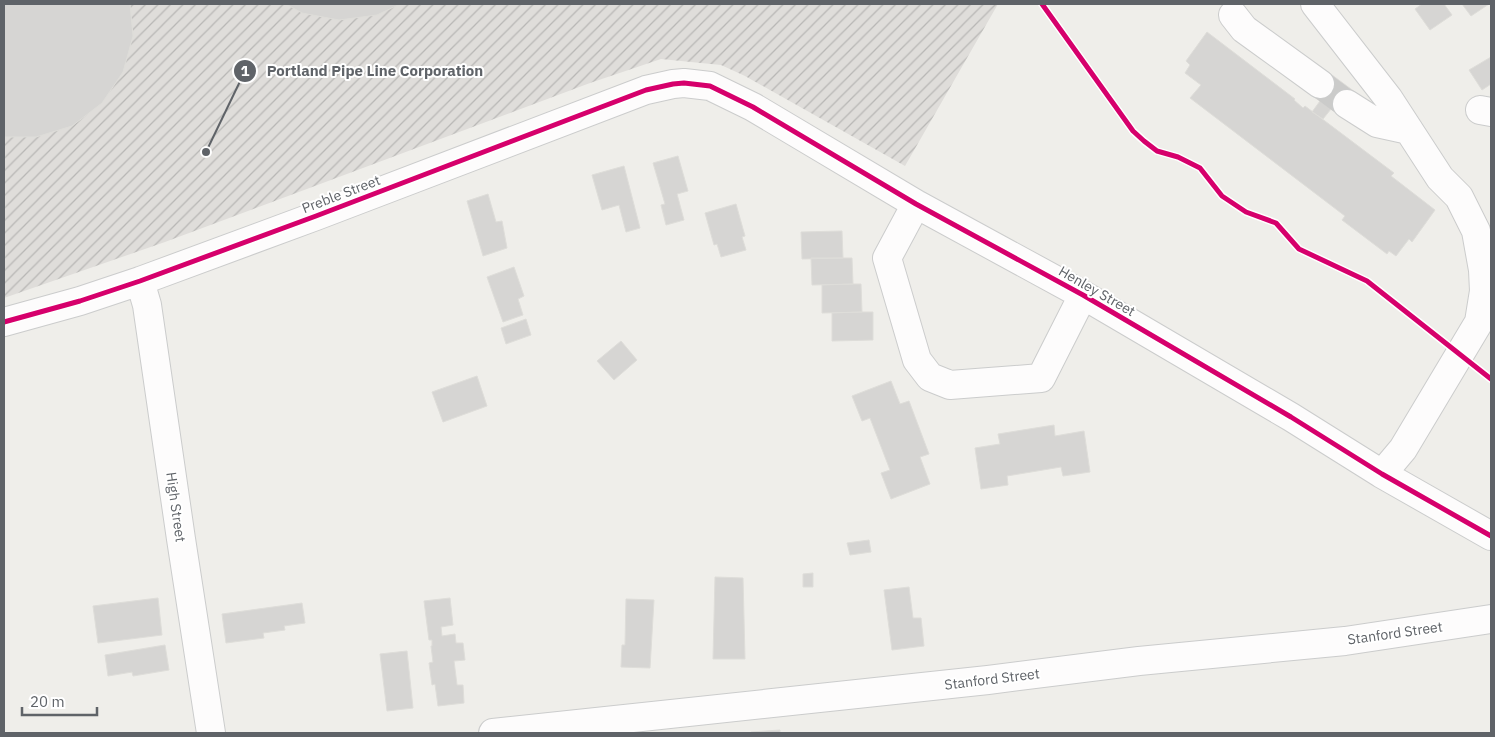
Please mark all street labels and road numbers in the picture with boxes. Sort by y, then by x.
street label: Preble Street [299,171,383,217]
street label: Henley Street [1055,262,1139,320]
street label: High Street [162,471,190,543]
street label: Stanford Street [1346,617,1444,649]
street label: Stanford Street [943,664,1041,694]

